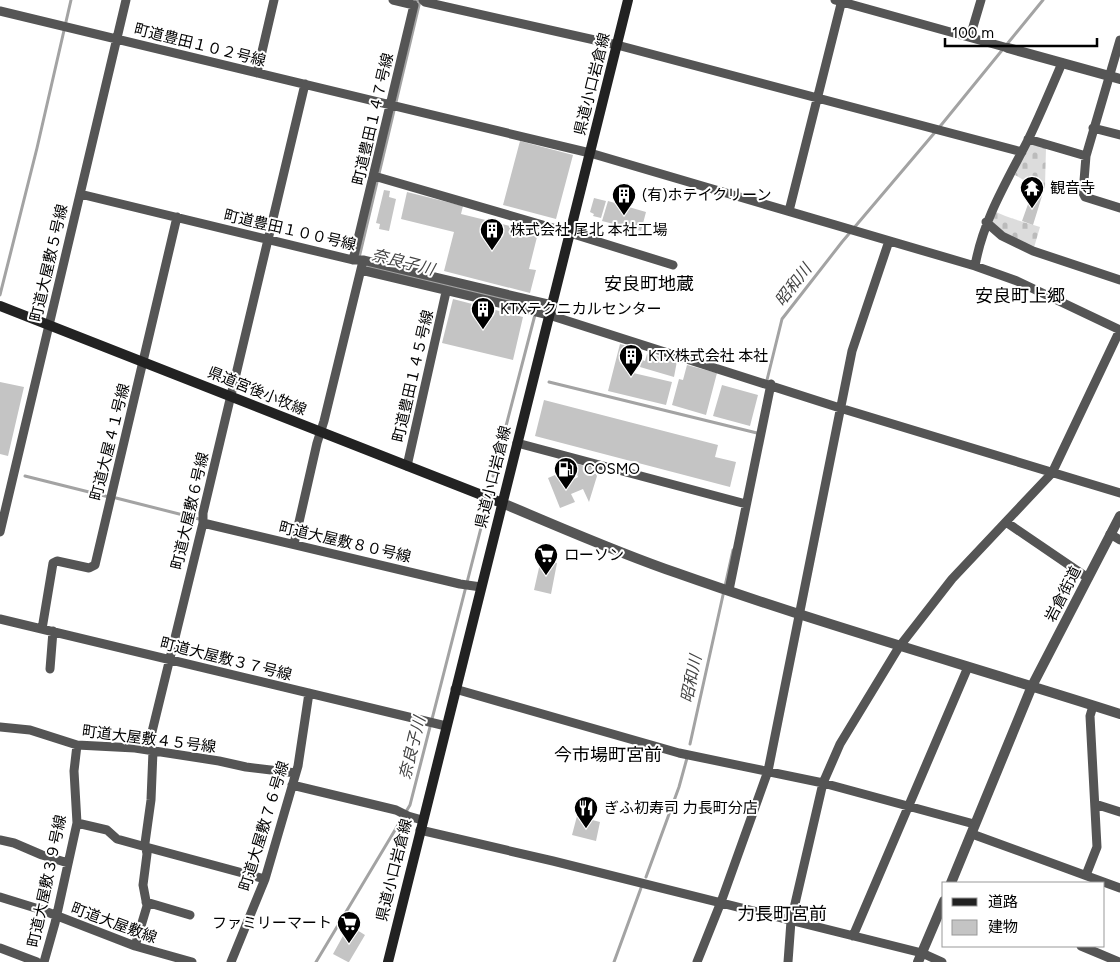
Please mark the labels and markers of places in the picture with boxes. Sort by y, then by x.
temple icon: 観音寺 [1019,175,1045,209]
place label: 観音寺 [1050,179,1095,197]
building icon: (有)ホテイクリーン [611,182,637,216]
place label: (有)ホテイクリーン [642,186,772,204]
building icon: 株式会社 尾北 本社工場 [479,217,505,251]
place label: 株式会社 尾北 本社工場 [510,221,667,239]
building icon: KTXテクニカルセンター [470,296,496,330]
place label: KTXテクニカルセンター [500,300,662,318]
building icon: KTX株式会社 本社 [618,343,644,377]
place label: KTX株式会社 本社 [648,347,768,365]
fuel station icon: COSMO [553,456,579,490]
place label: COSMO [584,460,640,478]
supermarket icon: ローソン [533,542,559,576]
place label: ローソン [564,546,624,564]
restaurant icon: ぎふ初寿司 力長町分店 [573,795,599,829]
place label: ぎふ初寿司 力長町分店 [604,799,758,817]
supermarket icon: ファミリーマート [336,910,362,944]
place label: ファミリーマート [212,914,332,932]

